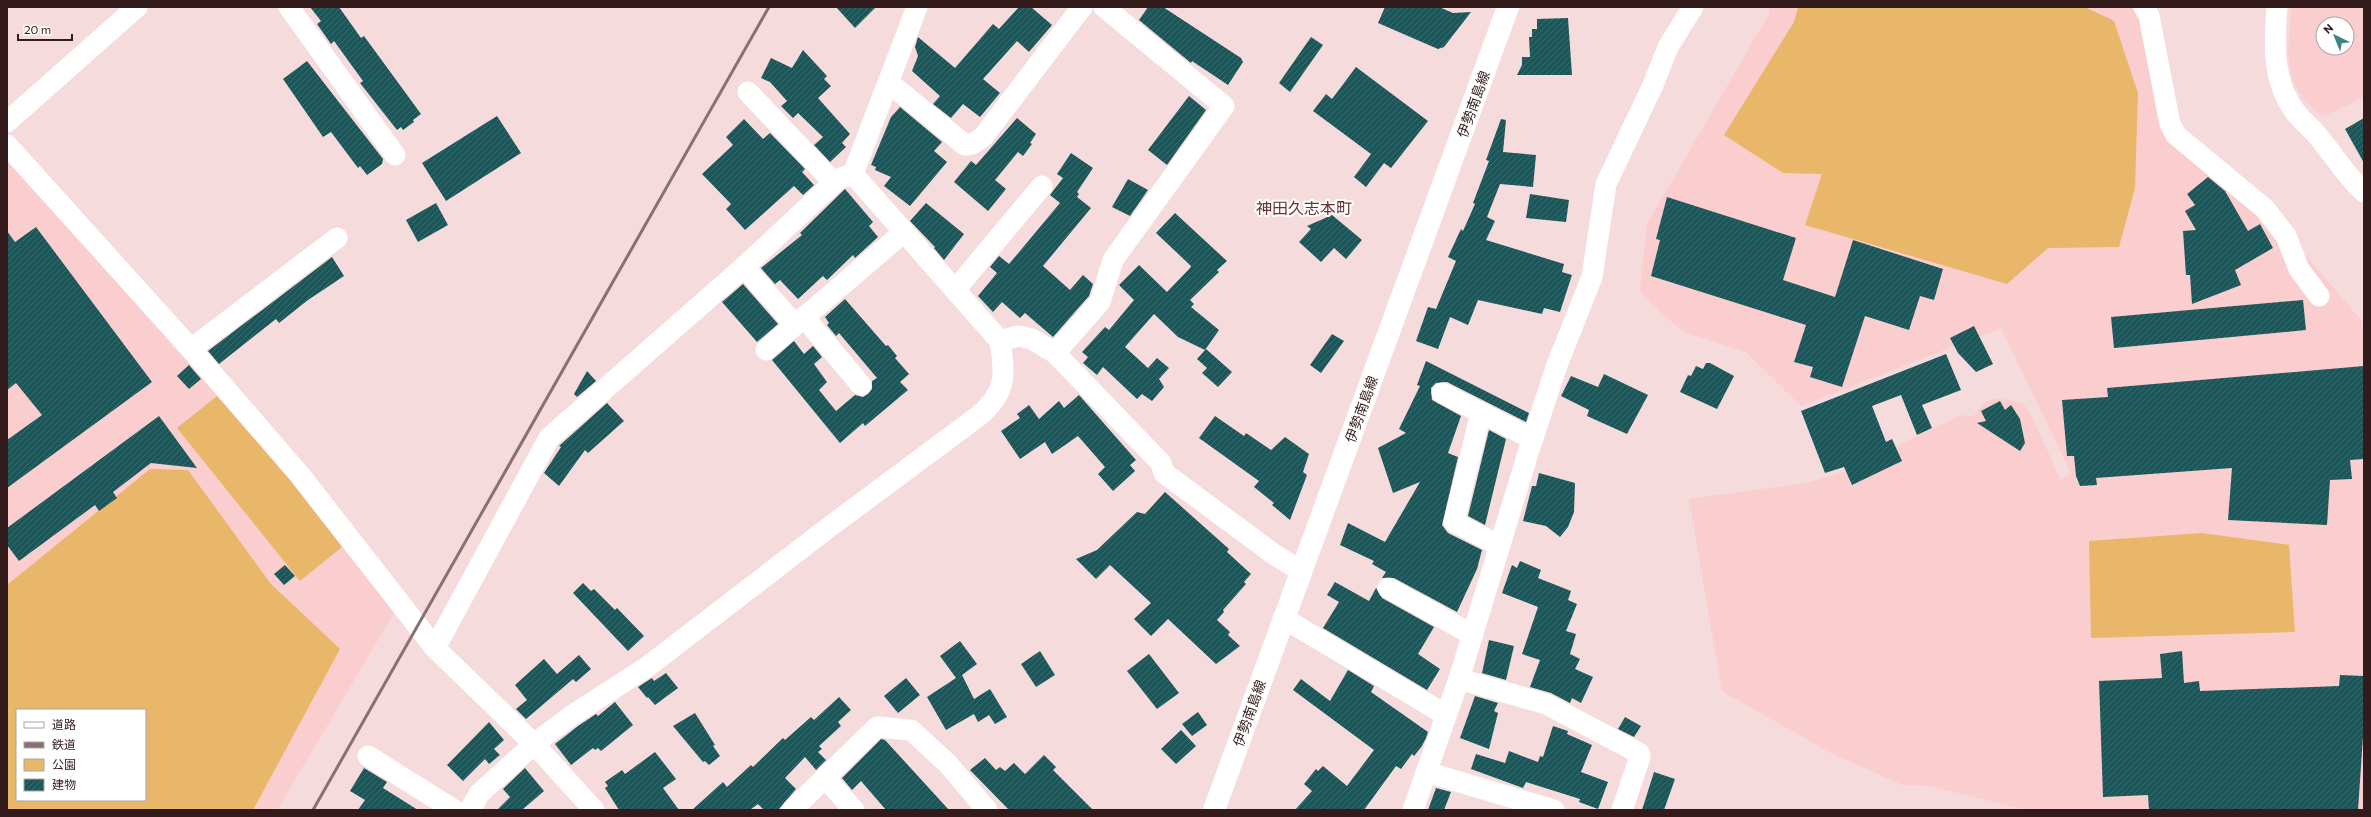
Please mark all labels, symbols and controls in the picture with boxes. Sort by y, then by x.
scale bar [18,16,72,42]
north arrow [2315,16,2355,56]
text: N [2320,21,2335,36]
text: 20 m [24,22,51,36]
street label: 伊勢南島線 [1453,68,1493,140]
district label: 神田久志本町 [1256,198,1352,217]
street label: 伊勢南島線 [1341,373,1381,445]
street label: 伊勢南島線 [1229,677,1269,749]
legend [16,709,146,801]
text: 道路 [52,717,76,731]
text: 鉄道 [52,737,76,751]
text: 公園 [52,757,76,771]
text: 建物 [52,777,76,791]

